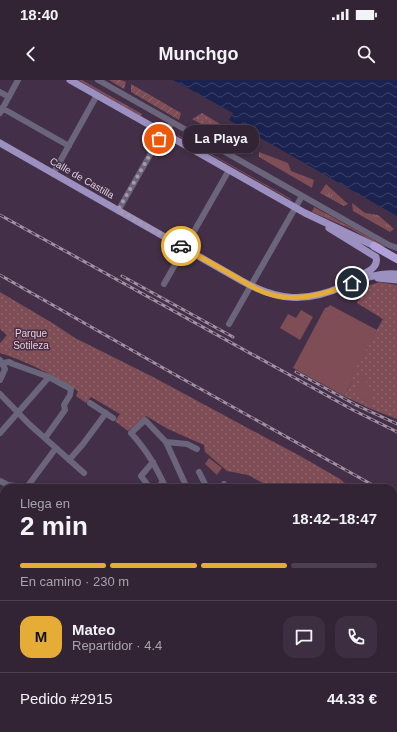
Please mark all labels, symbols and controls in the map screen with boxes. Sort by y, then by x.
text: 18:40 [20,6,58,23]
icon: back [20,43,42,65]
icon: search [355,43,377,65]
text: Munchgo [159,44,238,64]
pin [142,122,176,156]
callout: La Playa [183,125,259,153]
icon: bag [148,128,170,150]
text: La Playa [195,131,247,146]
street label: Calle de Castilla [48,155,116,201]
courier [161,226,201,266]
icon: car [170,235,192,257]
pin [335,266,369,300]
icon: home [341,272,363,294]
park label: Parque Sotileza [13,328,49,351]
text: Llega en [20,496,70,511]
text: 18:42–18:47 [292,510,377,527]
text: 2 min [20,511,88,541]
text: En camino · 230 m [20,574,129,589]
button: chat [283,616,325,658]
button: phone [335,616,377,658]
text: Mateo [72,621,115,638]
text: M [35,628,47,645]
text: Repartidor · 4.4 [72,638,162,653]
text: Pedido #2915 [20,690,113,707]
text: 44.33 € [327,690,377,707]

